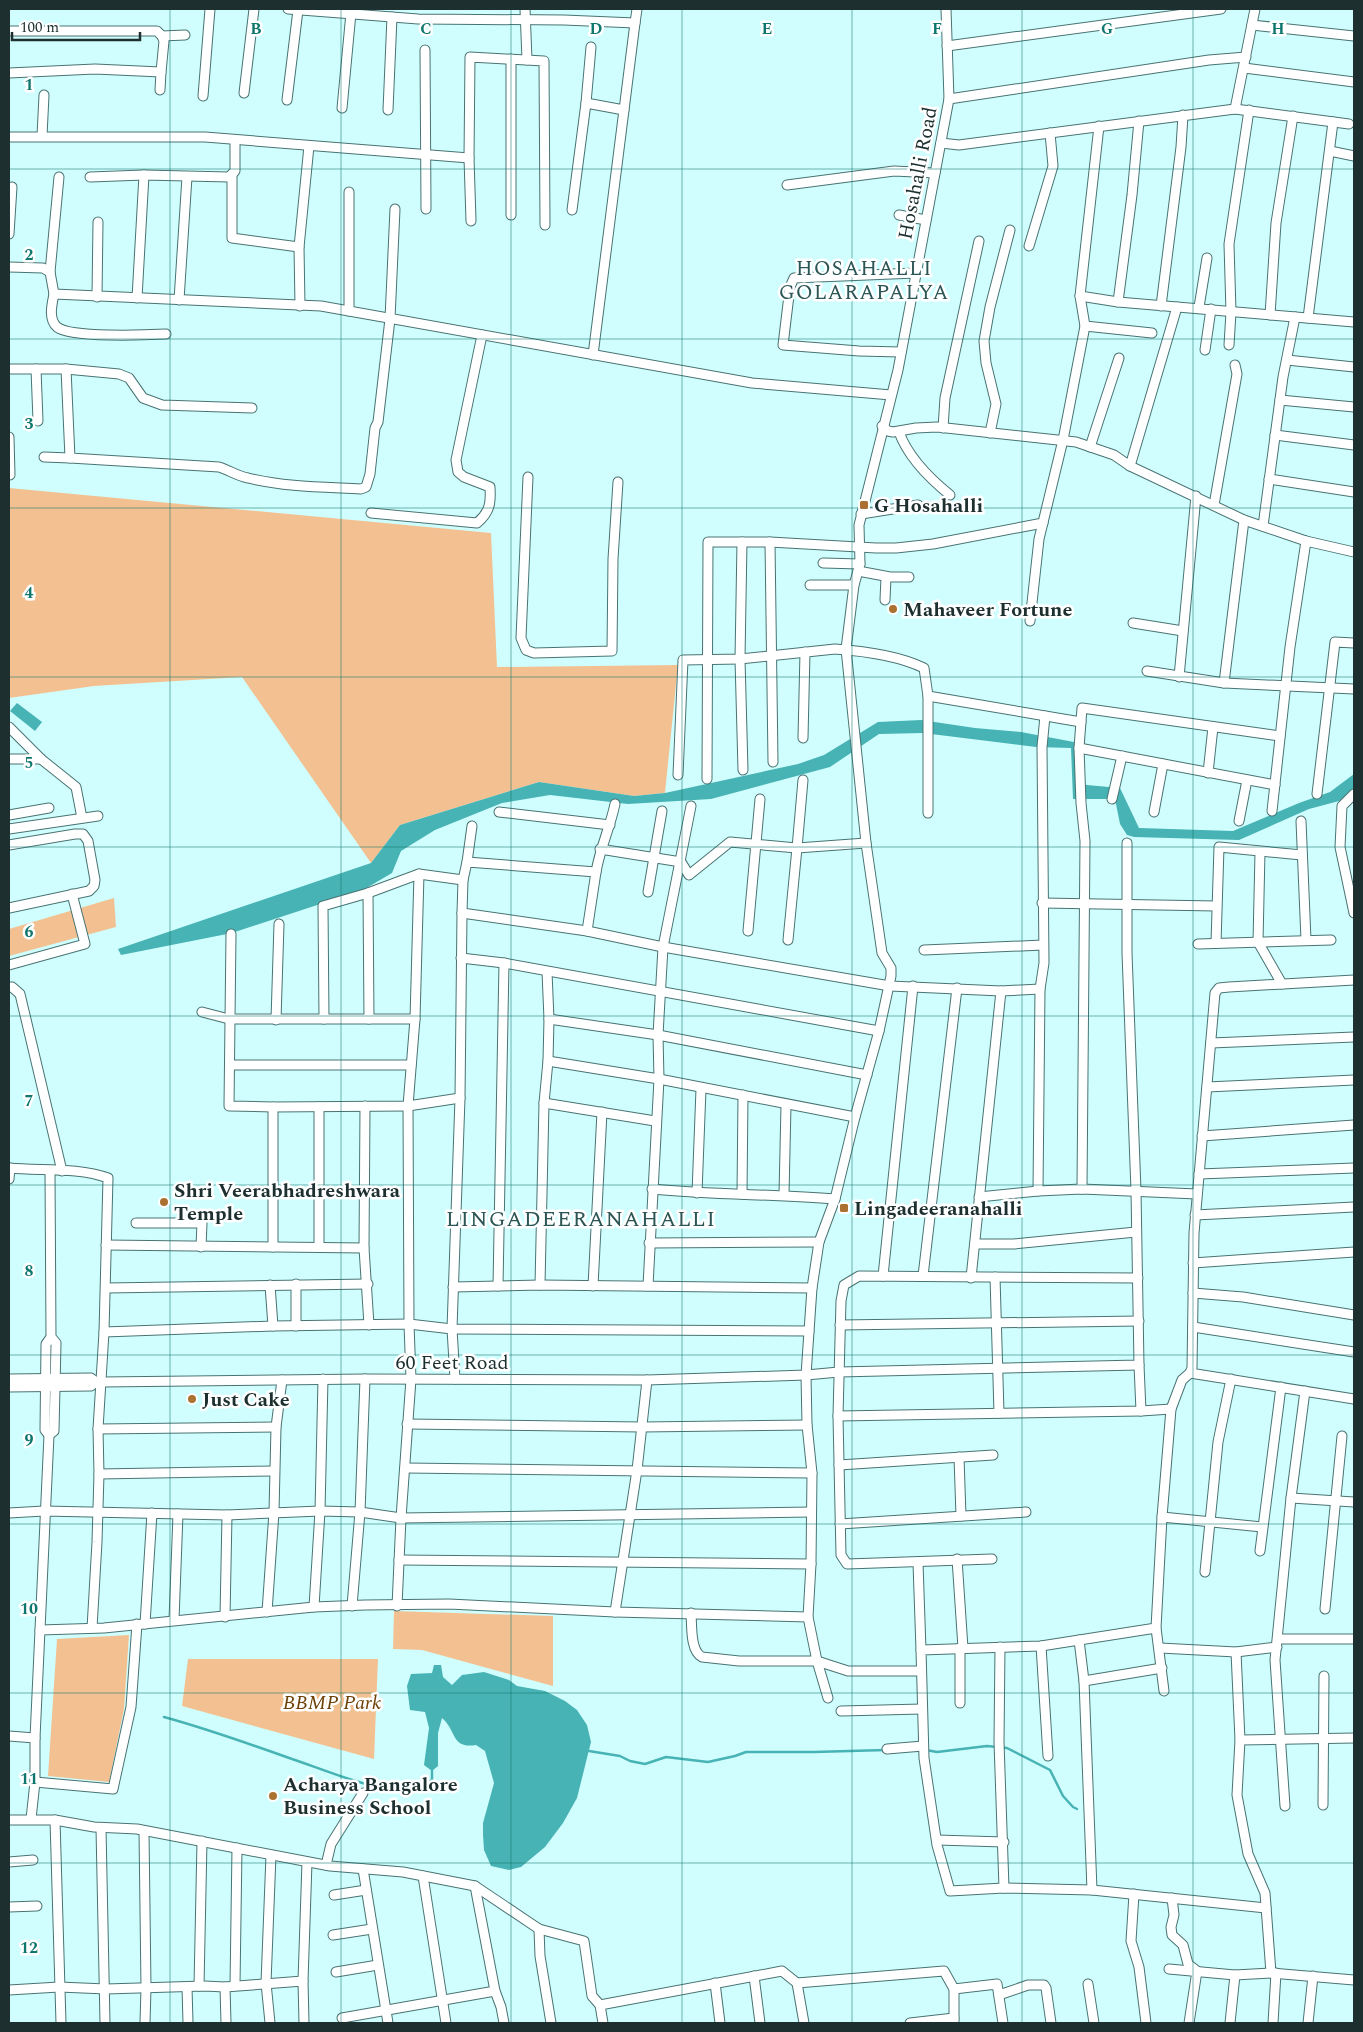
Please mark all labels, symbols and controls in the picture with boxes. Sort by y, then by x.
scale bar [12,10,140,42]
text: 100 m [20,16,59,39]
text: B [250,17,262,41]
text: C [420,17,432,41]
text: D [590,17,603,41]
text: E [762,17,772,41]
text: F [932,17,942,41]
text: G [1101,17,1113,41]
text: H [1271,17,1285,41]
text: 1 [25,73,33,97]
street label: Hosahalli Road [890,104,946,242]
text: 2 [25,243,34,267]
district label: HOSAHALLI GOLARAPALYA [779,253,949,309]
text: 3 [25,412,34,436]
place label: G Hosahalli [874,491,983,521]
marker: G Hosahalli [858,499,870,511]
text: 4 [25,581,34,605]
place label: Mahaveer Fortune [903,595,1072,625]
marker: Mahaveer Fortune [887,603,899,615]
text: 5 [25,751,33,775]
text: 6 [25,920,34,944]
text: 7 [25,1089,34,1113]
place label: Shri Veerabhadreshwara Temple [174,1176,401,1229]
place label: Lingadeeranahalli [854,1194,1022,1224]
marker: Shri Veerabhadreshwara Temple [158,1196,170,1208]
marker: Lingadeeranahalli [838,1202,850,1214]
district label: LINGADEERANAHALLI [446,1203,716,1236]
text: 8 [25,1259,34,1283]
street label: 60 Feet Road [395,1348,509,1378]
place label: Just Cake [202,1385,290,1415]
marker: Just Cake [186,1393,198,1405]
text: 9 [25,1428,34,1452]
text: 10 [20,1597,38,1621]
park label: BBMP Park [283,1688,382,1718]
text: 11 [20,1767,38,1791]
place label: Acharya Bangalore Business School [283,1770,458,1823]
marker: Acharya Bangalore Business School [267,1790,279,1802]
text: 12 [20,1936,38,1960]

